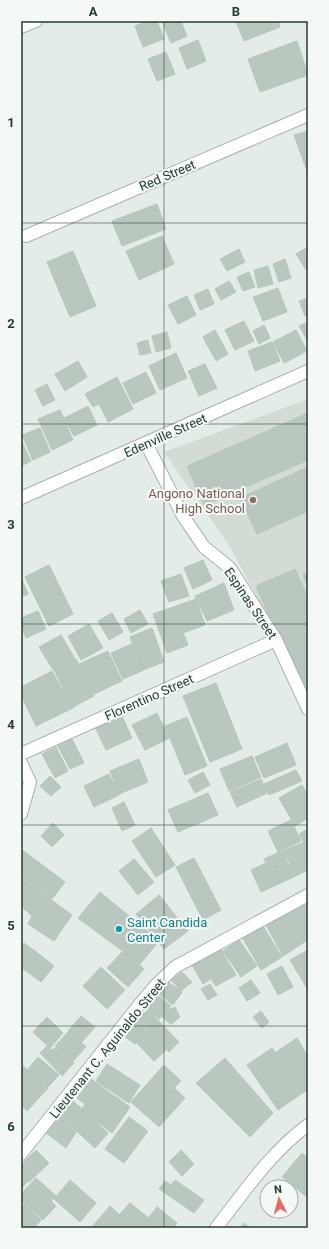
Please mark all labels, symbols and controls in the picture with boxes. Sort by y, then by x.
text: A [89,4,98,19]
text: B [232,4,240,19]
text: 1 [7,115,15,130]
street label: Red Street [137,157,198,194]
text: 2 [7,316,15,331]
street label: Edenville Street [122,411,209,460]
place label: Angono National High School [148,486,245,516]
marker: Angono National High School [248,495,258,505]
text: 3 [7,517,15,532]
street label: Espinas Street [221,565,280,642]
street label: Florentino Street [102,671,196,724]
text: 4 [7,717,15,732]
place label: Saint Candida Center [127,915,207,945]
text: 5 [7,918,15,933]
marker: Saint Candida Center [114,924,124,934]
street label: Lieutenant C. Aguinaldo Street [46,976,168,1121]
text: 6 [7,1119,15,1134]
north arrow [259,1179,299,1219]
text: N [273,1183,283,1196]

